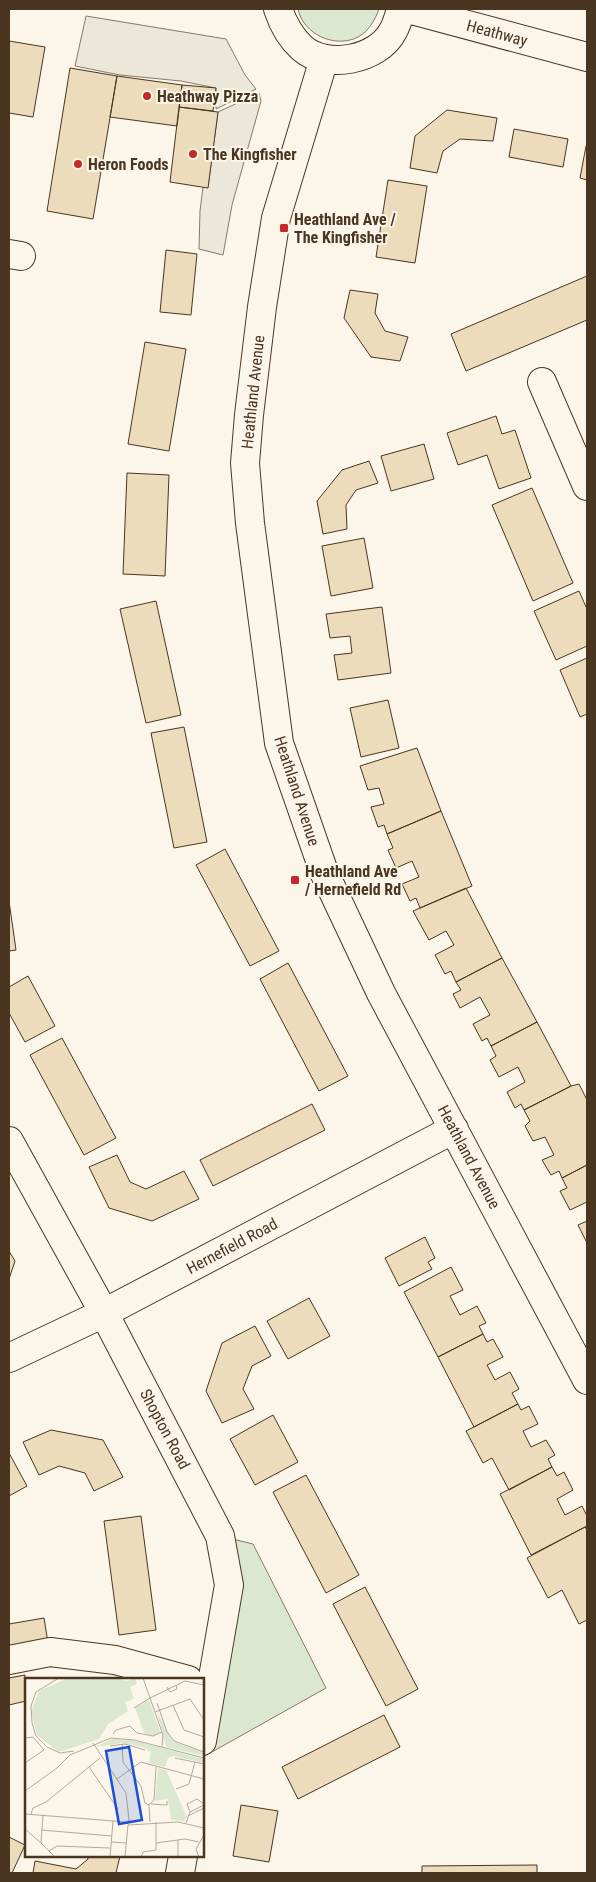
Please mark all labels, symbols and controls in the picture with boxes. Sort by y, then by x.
street label: Heathway [465,16,530,50]
place label: Heathway Pizza [157,87,259,106]
marker: Heathway Pizza [141,90,153,102]
place label: The Kingfisher [203,145,297,164]
marker: The Kingfisher [187,148,199,160]
place label: Heron Foods [88,155,169,174]
marker: Heron Foods [72,158,84,170]
place label: Heathland Ave / The Kingfisher [294,210,396,247]
marker: Heathland Ave / The Kingfisher [278,222,290,234]
street label: Heathland Avenue [238,334,268,450]
street label: Heathland Avenue [270,734,324,848]
place label: Heathland Ave / Hernefield Rd [304,862,401,899]
marker: Heathland Ave / Hernefield Rd [289,874,301,886]
street label: Heathland Avenue [434,1102,504,1212]
street label: Hernefield Road [183,1214,281,1278]
street label: Shopton Road [136,1386,194,1472]
inset map [25,1678,204,1857]

